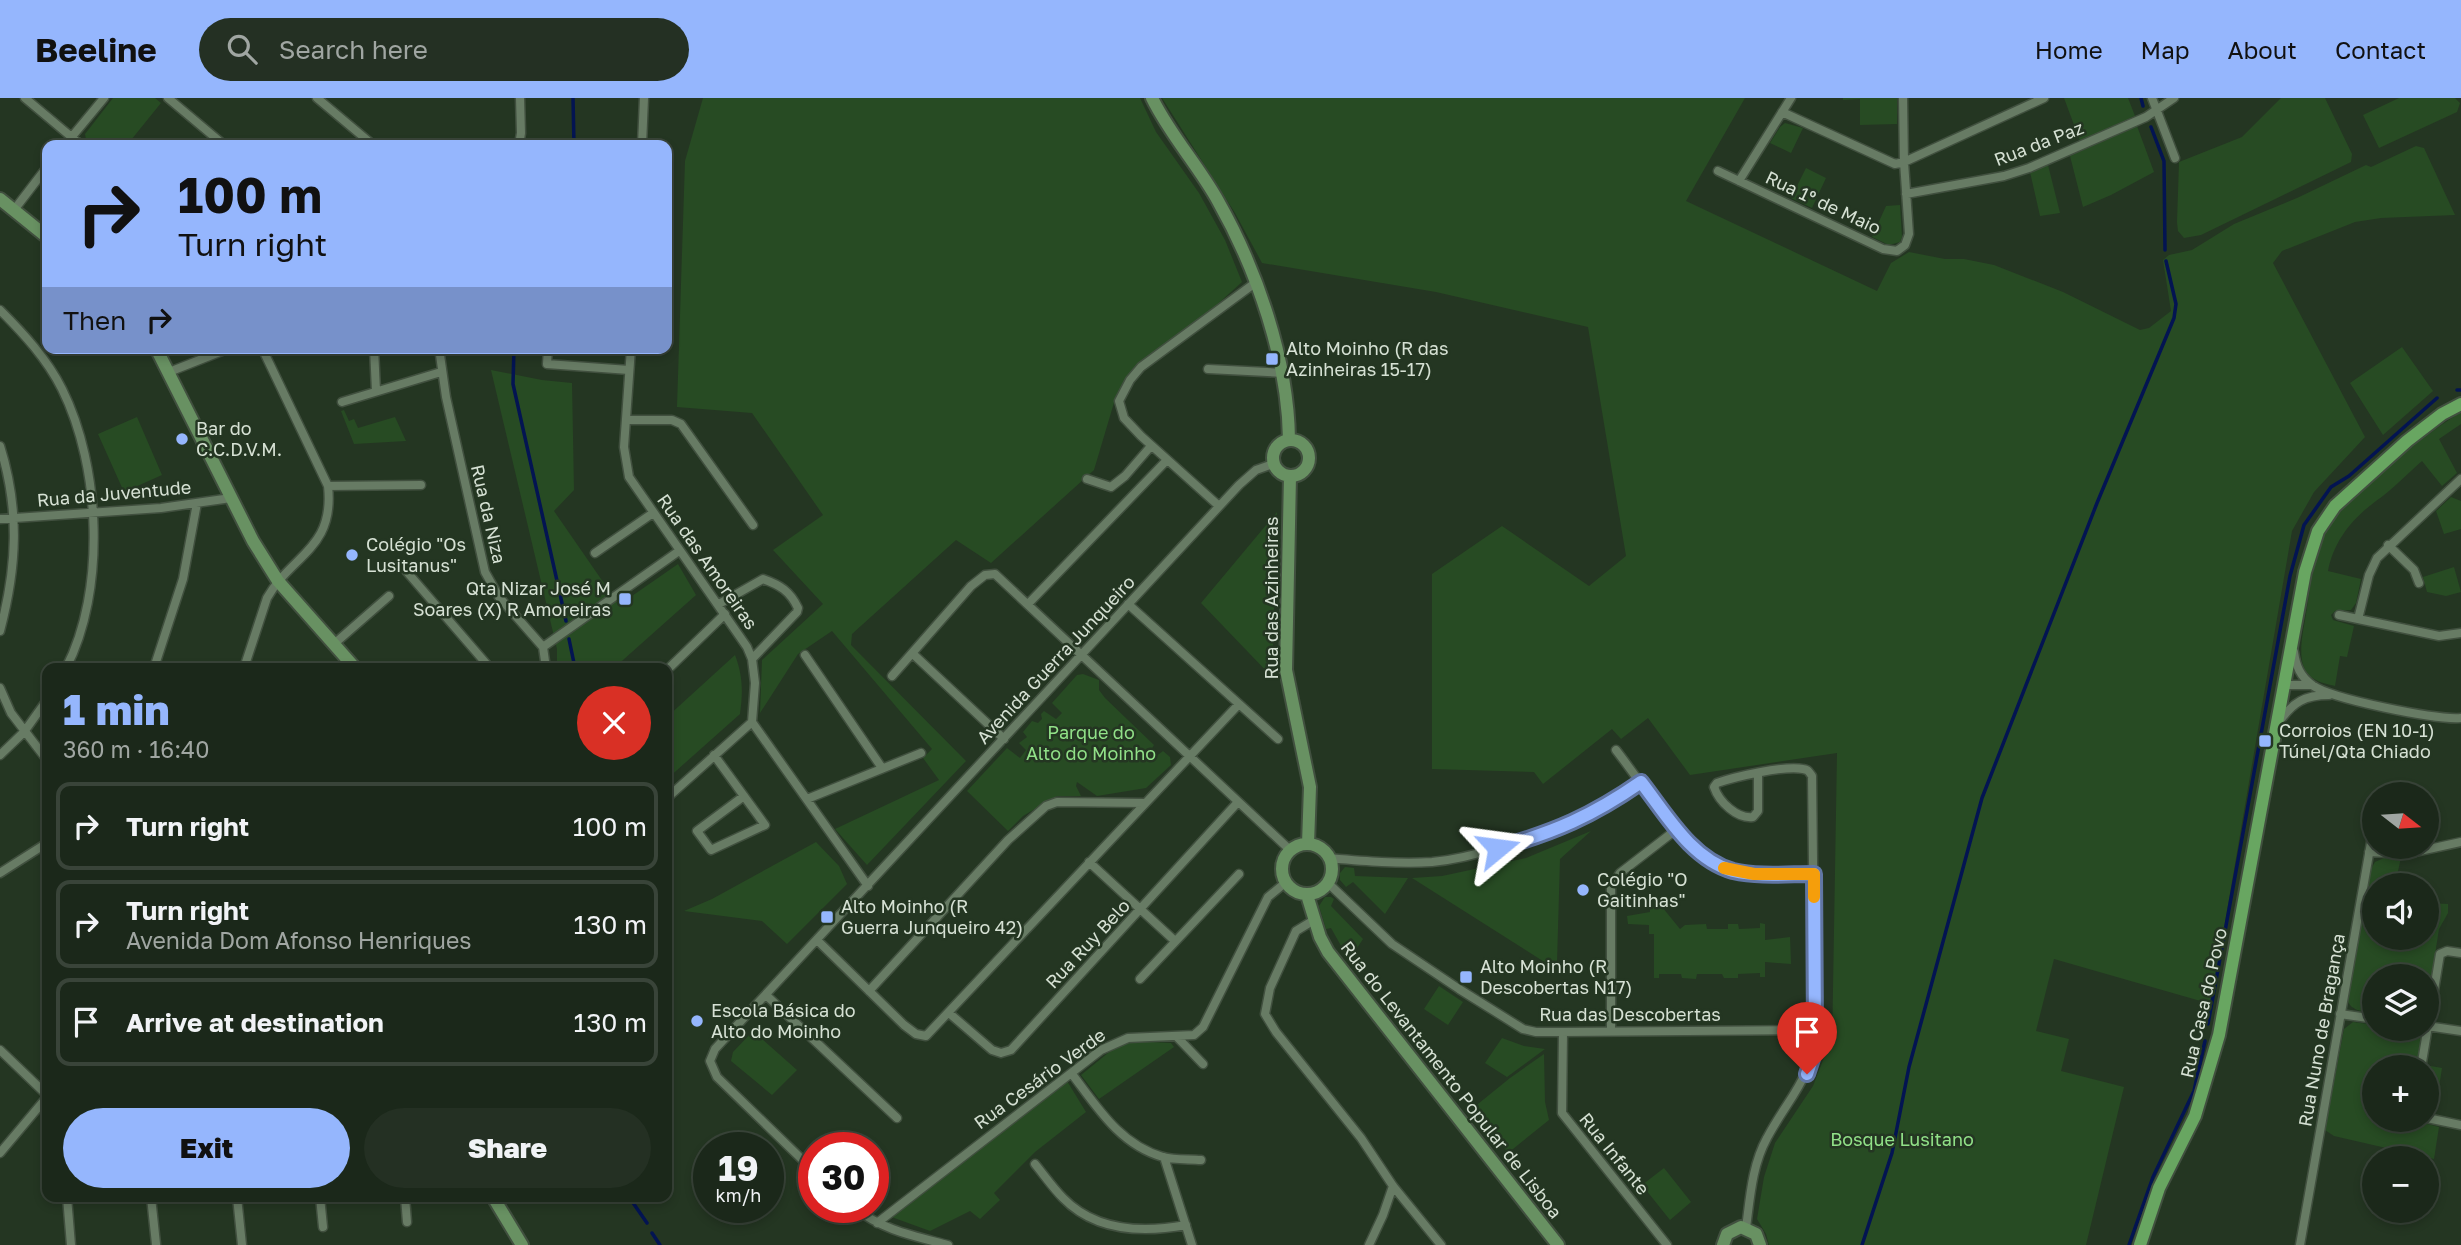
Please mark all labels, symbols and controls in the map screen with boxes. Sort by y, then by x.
search box [199,18,689,81]
text: Beeline [35,30,157,69]
icon: search [223,30,261,68]
text: Search here [279,34,428,65]
text: Home [2035,35,2103,64]
text: Map [2141,35,2190,64]
text: About [2228,35,2297,64]
text: Contact [2335,35,2426,64]
street label: Rua da Paz [1991,116,2087,170]
text: 100 m [178,165,322,224]
street label: Rua 1º de Maio [1762,166,1885,238]
icon: right [63,168,154,259]
text: Turn right [178,225,327,263]
icon: right [140,301,178,339]
text: Then [63,305,126,336]
place label: Alto Moinho (R das Azinheiras 15-17) [1286,337,1449,380]
marker: Alto Moinho (R das Azinheiras 15-17) [1264,351,1280,367]
place label: Bar do C.C.D.V.M. [196,417,282,460]
marker: Bar do C.C.D.V.M. [174,431,190,447]
street label: Rua da Niza [467,462,511,565]
street label: Rua da Juventude [36,475,192,511]
street label: Rua das Amoreiras [653,490,763,633]
street label: Rua das Azinheiras [1260,517,1282,679]
place label: Colégio "Os Lusitanus" [366,533,466,576]
marker: Colégio "Os Lusitanus" [344,547,360,563]
street label: Avenida Guerra Junqueiro [971,571,1139,748]
place label: Qta Nizar José M Soares (X) R Amoreiras [413,577,611,620]
marker: Qta Nizar José M Soares (X) R Amoreiras [617,591,633,607]
text: 1 min [63,684,170,734]
button: close [577,686,651,760]
place label: Corroios (EN 10-1) Túnel/Qta Chiado [2279,719,2435,762]
park label: Parque do Alto do Moinho [1026,721,1156,764]
marker: Corroios (EN 10-1) Túnel/Qta Chiado [2257,733,2273,749]
text: 360 m · 16:40 [63,735,209,763]
north arrow [2362,782,2440,859]
map controls [2362,782,2439,1223]
icon: right [67,807,105,845]
text: Turn right [126,811,249,842]
text: 100 m [573,811,647,842]
position arrow [1461,811,1535,885]
place label: Colégio "O Gaitinhas" [1597,868,1688,911]
button: sound [2362,873,2439,950]
marker: Colégio "O Gaitinhas" [1575,882,1591,898]
street label: Rua Ruy Belo [1040,894,1134,992]
text: Turn right [126,895,249,926]
place label: Alto Moinho (R Guerra Junqueiro 42) [841,895,1023,938]
icon: right [67,905,105,943]
text: 130 m [574,909,647,940]
marker: Alto Moinho (R Guerra Junqueiro 42) [819,909,835,925]
text: Avenida Dom Afonso Henriques [126,926,471,954]
street label: Rua Casa do Povo [2175,926,2231,1080]
street label: Rua Nuno de Bragança [2293,932,2349,1128]
street label: Rua do Levantamento Popular de Lisboa [1337,936,1567,1223]
place label: Alto Moinho (R Descobertas N17) [1480,955,1632,998]
button: layers [2362,964,2439,1041]
marker: Alto Moinho (R Descobertas N17) [1458,969,1474,985]
place label: Escola Básica do Alto do Moinho [711,999,856,1042]
pin [1777,1002,1837,1074]
icon: arrive [67,1003,105,1041]
street label: Rua das Descobertas [1539,1003,1721,1025]
text: Arrive at destination [126,1007,384,1038]
text: 130 m [574,1007,647,1038]
marker: Escola Básica do Alto do Moinho [689,1013,705,1029]
icon: arrive [1788,1013,1826,1051]
street label: Rua Cesário Verde [970,1023,1109,1133]
button: + [2362,1055,2439,1132]
button: Exit [63,1108,350,1188]
button: Share [364,1108,651,1188]
street label: Rua Infante [1575,1108,1655,1199]
park label: Bosque Lusitano [1830,1128,1974,1150]
speed limit sign: 30 [798,1132,889,1223]
button: − [2362,1146,2439,1223]
text: 19 [718,1147,759,1189]
text: km/h [716,1184,761,1206]

